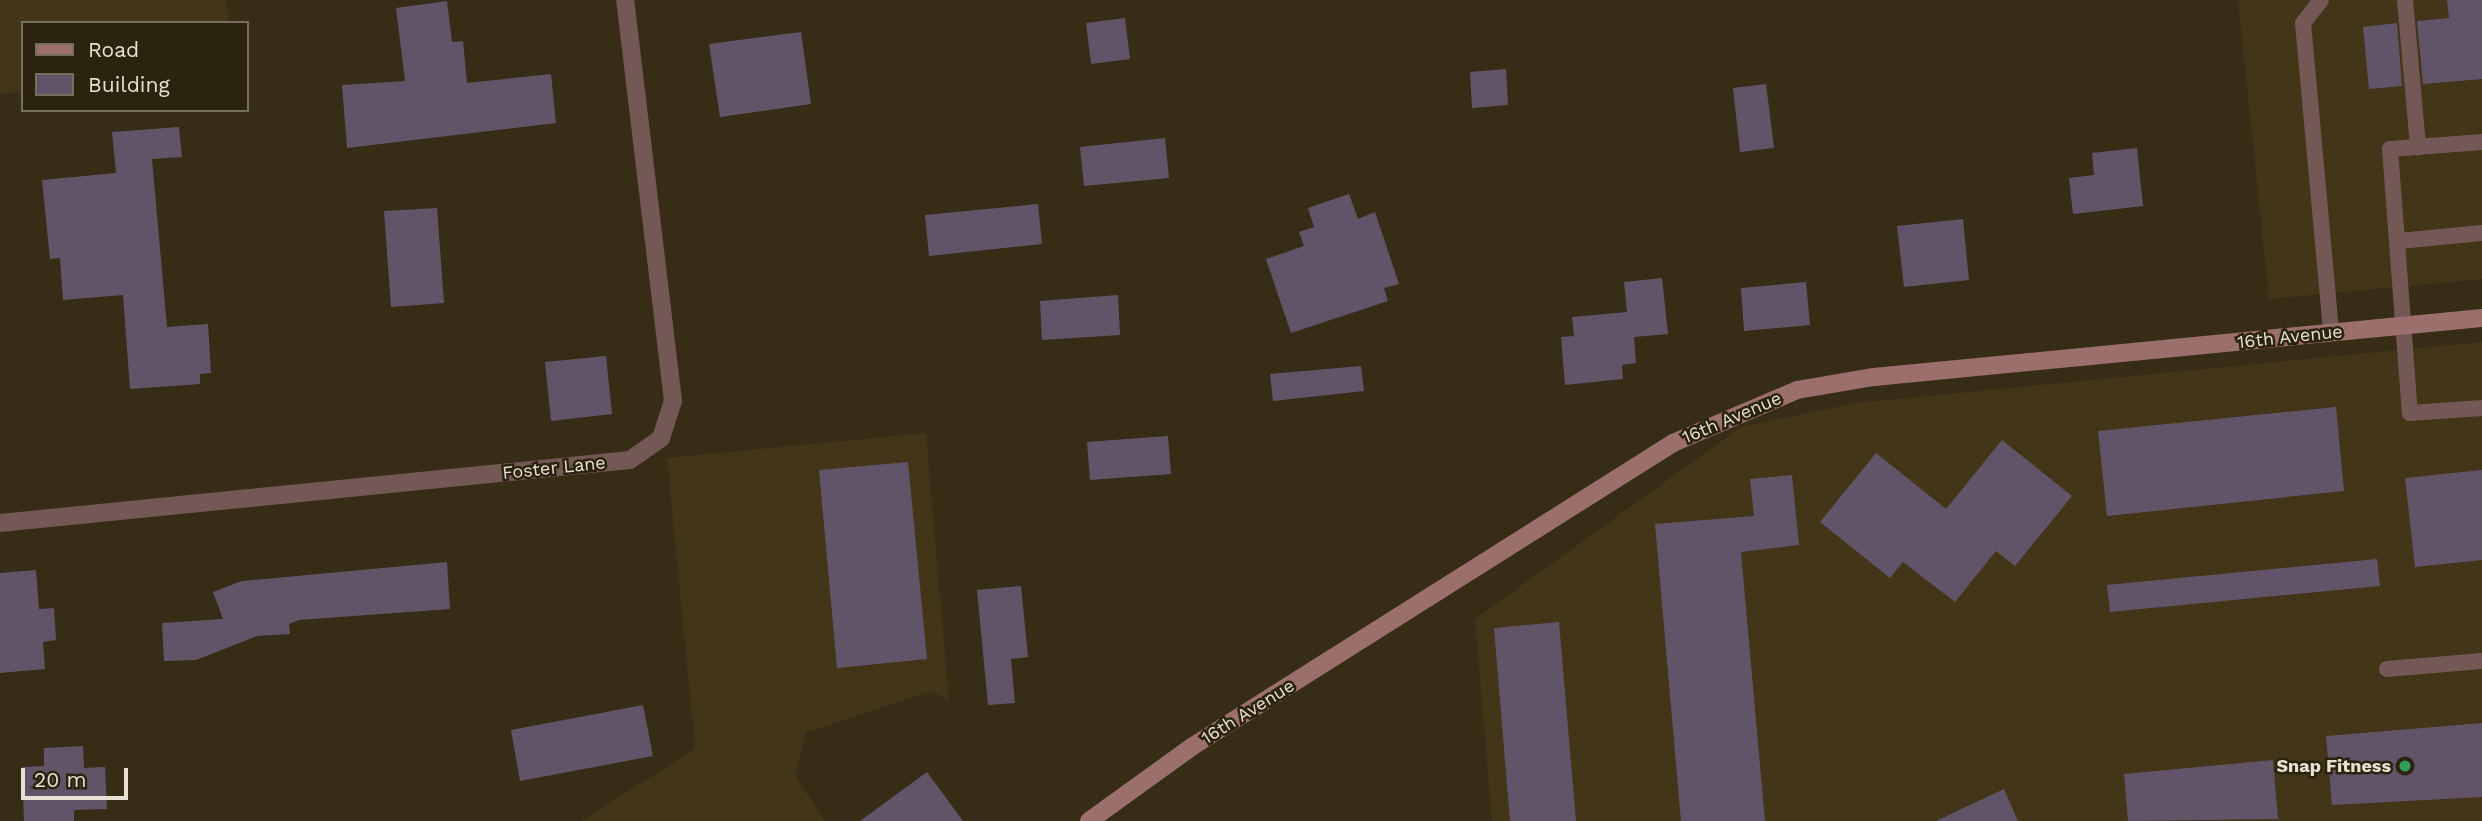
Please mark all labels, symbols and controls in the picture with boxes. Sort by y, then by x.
legend [21,21,248,112]
text: Road [88,37,139,62]
text: Building [88,72,170,97]
street label: 16th Avenue [2236,321,2344,353]
street label: 16th Avenue [1679,387,1785,449]
street label: Foster Lane [501,452,607,484]
street label: 16th Avenue [1197,675,1299,749]
scale bar [24,754,131,798]
place label: Snap Fitness [2277,755,2391,777]
marker: Snap Fitness [2397,758,2413,774]
text: 20 m [34,767,86,792]

